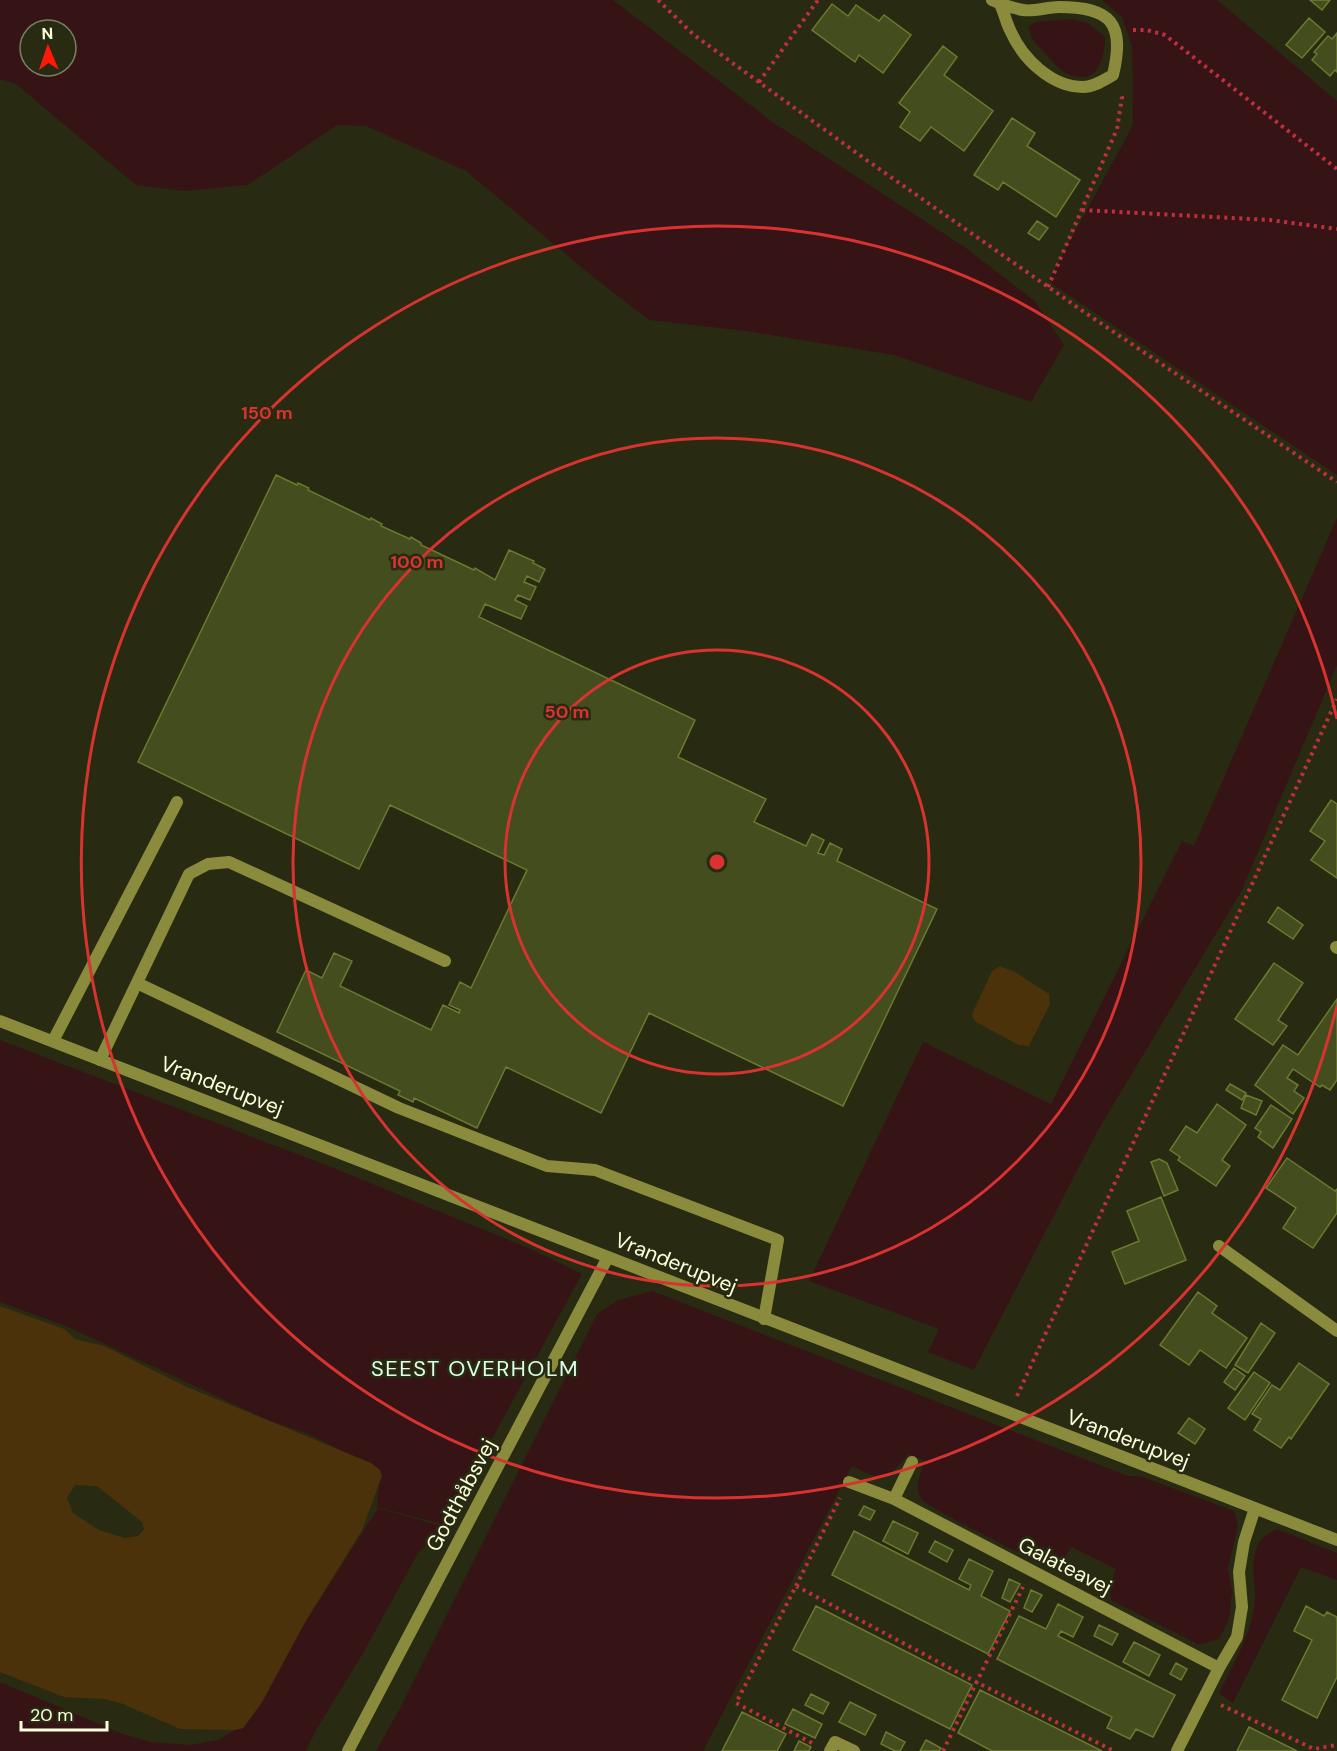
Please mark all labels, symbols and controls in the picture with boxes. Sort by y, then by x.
north arrow [18,18,78,78]
text: N [41,23,54,44]
text: 150 m [241,401,293,425]
text: 100 m [390,550,444,574]
text: 50 m [544,700,590,724]
centre of rings [707,852,727,872]
street label: Vranderupvej [156,1050,288,1122]
street label: Vranderupvej [611,1226,741,1300]
district label: SEEST OVERHOLM [371,1354,579,1383]
street label: Vranderupvej [1062,1403,1194,1475]
street label: Godthåbsvej [420,1434,502,1556]
street label: Galateavej [1013,1530,1117,1602]
scale bar [21,1694,106,1732]
text: 20 m [30,1703,73,1727]

